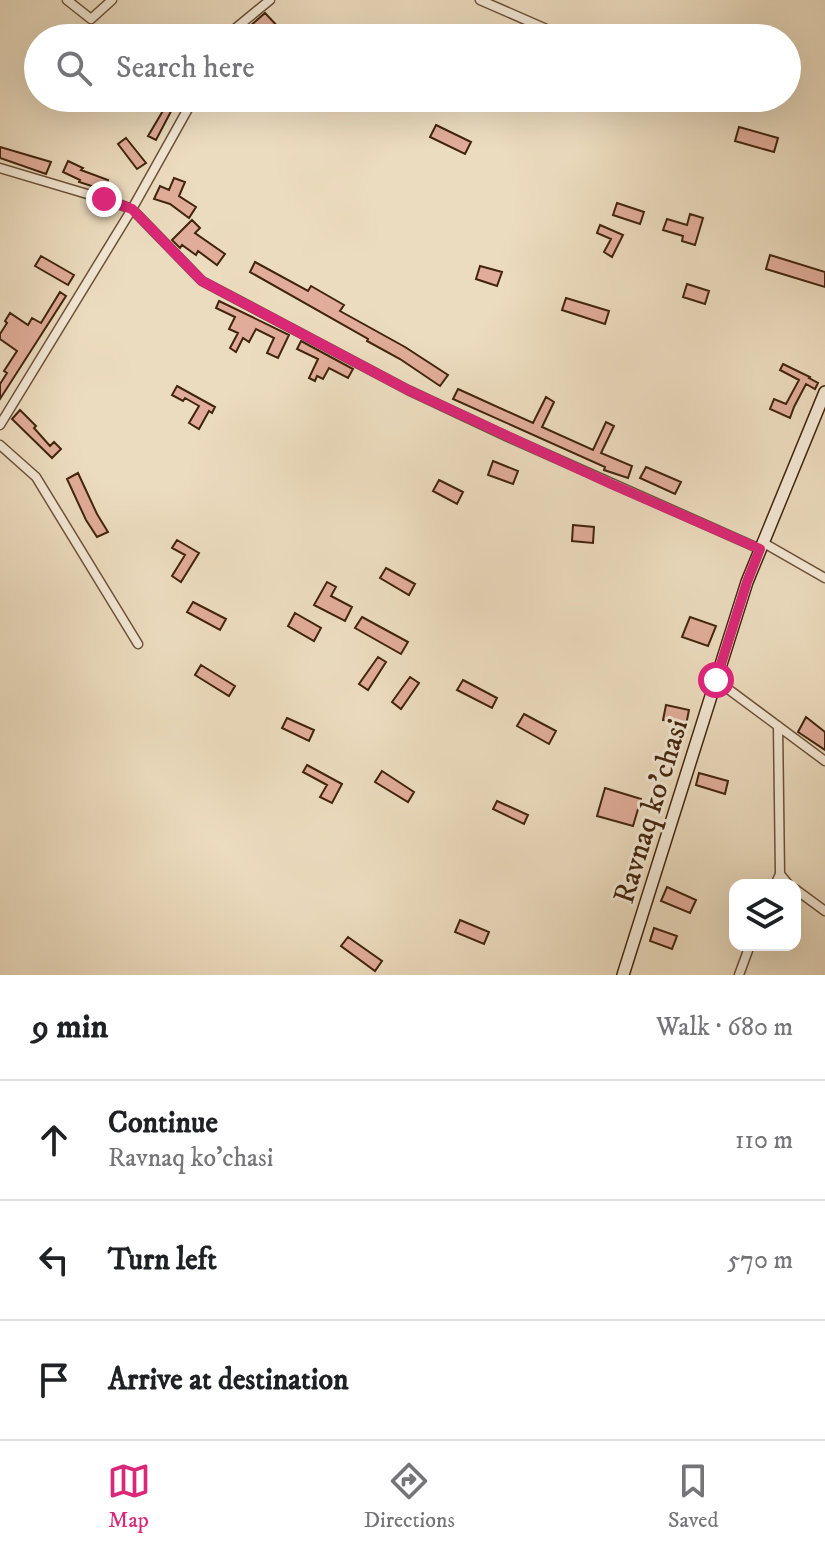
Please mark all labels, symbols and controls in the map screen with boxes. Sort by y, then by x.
search box [24,24,801,112]
icon: search [52,46,96,90]
text: Search here [116,50,255,87]
route end [86,181,122,217]
route start [698,662,734,698]
street label: Ravnaq ko'chasi [606,715,697,908]
map controls [729,879,801,951]
button: layers [729,879,801,951]
text: 9 min [32,1006,108,1048]
text: Walk · 680 m [656,1011,793,1044]
text: Continue [108,1105,218,1142]
icon: ahead [32,1118,76,1162]
text: 110 m [735,1124,793,1157]
text: Ravnaq ko'chasi [108,1142,273,1175]
icon: left [32,1238,76,1282]
text: Turn left [108,1242,217,1279]
text: 570 m [727,1244,793,1277]
icon: arrive [32,1358,76,1402]
text: Arrive at destination [108,1362,349,1399]
tab: Map [107,1459,151,1534]
tab: Directions [364,1459,455,1534]
tab: Saved [668,1459,718,1534]

